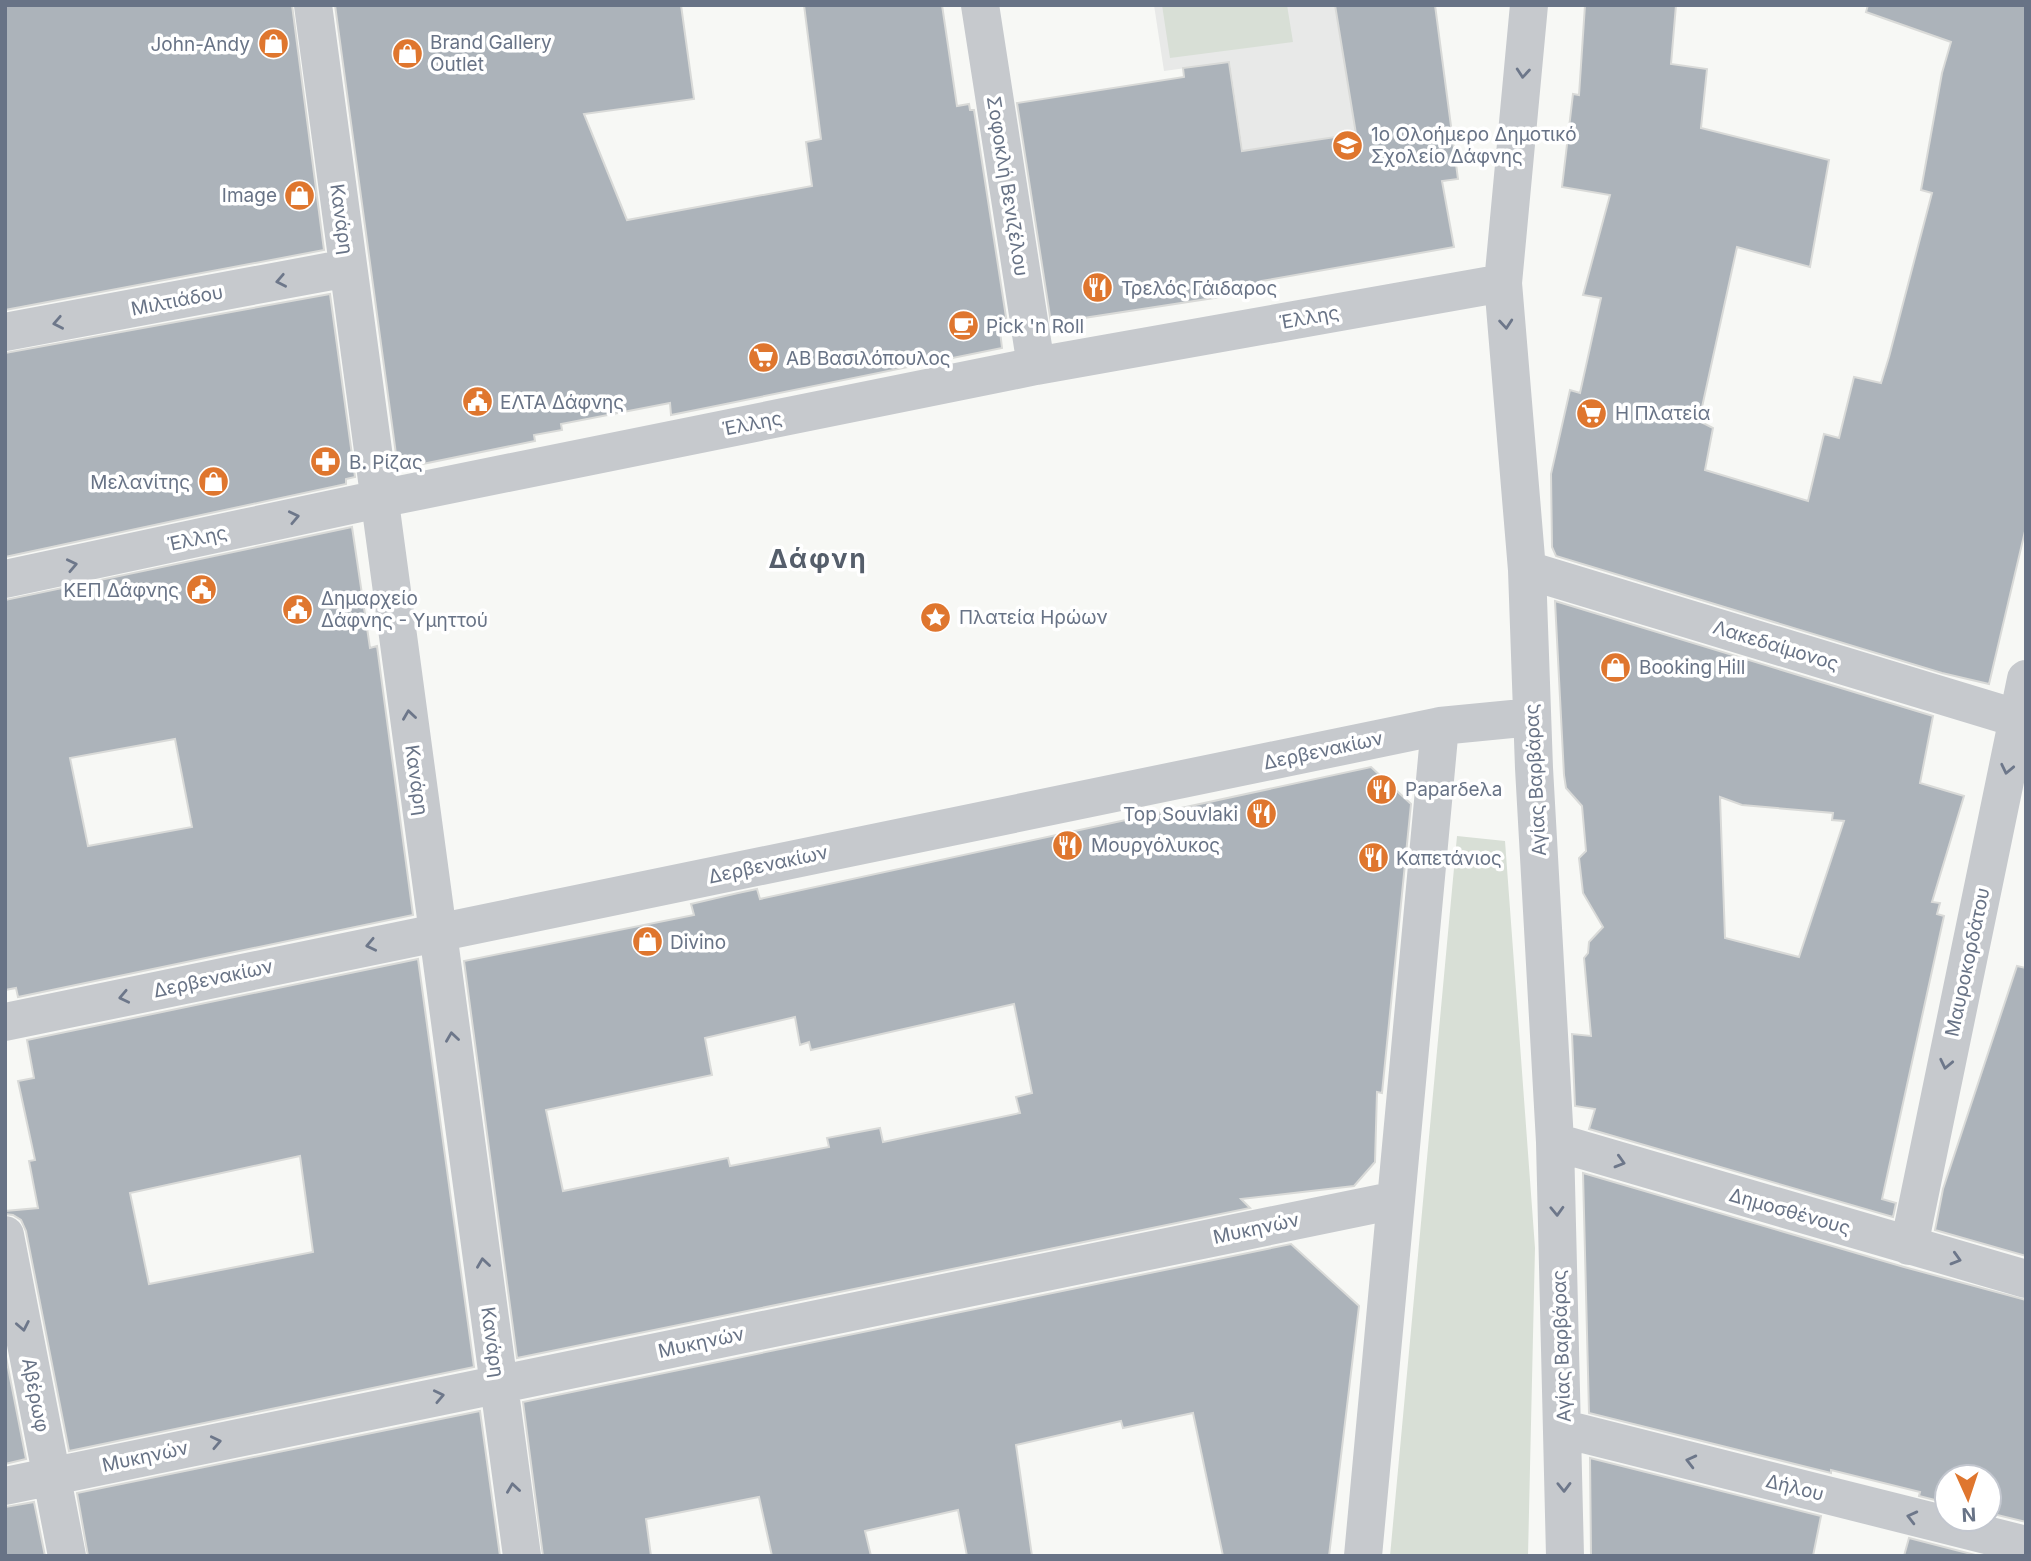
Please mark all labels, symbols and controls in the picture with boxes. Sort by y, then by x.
shop icon: John-Andy [256,27,290,61]
place label: Brand Gallery Outlet [430,31,552,76]
place label: John-Andy [150,33,250,56]
shop icon: Brand Gallery Outlet [390,36,424,70]
one-way arrow [1516,68,1531,79]
street label: Σοφοκλή Βενιζέλου [982,94,1033,278]
place label: 1ο Ολοήμερο Δημοτικό Σχολείο Δάφνης [1371,123,1577,168]
school or university icon: 1ο Ολοήμερο Δημοτικό Σχολείο Δάφνης [1331,128,1365,162]
shop icon: Image [283,178,317,212]
street label: Κανάρη [325,182,358,256]
place label: Image [222,184,277,207]
restaurant icon: Τρελός Γάιδαρος [1081,271,1115,305]
one-way arrow [275,273,287,288]
place label: Τρελός Γάιδαρος [1121,277,1277,300]
street label: Μιλτιάδου [129,280,225,321]
street label: Έλλης [1277,301,1341,334]
cafe icon: Pick 'n Roll [946,309,980,343]
one-way arrow [52,314,64,329]
place label: Pick 'n Roll [986,315,1084,338]
one-way arrow [1498,319,1513,330]
supermarket icon: ΑΒ Βασιλόπουλος [746,341,780,375]
place label: ΑΒ Βασιλόπουλος [786,347,951,370]
public building icon: ΕΛΤΑ Δάφνης [460,385,494,419]
place label: ΕΛΤΑ Δάφνης [500,391,624,414]
supermarket icon: Η Πλατεία [1575,396,1609,430]
place label: Η Πλατεία [1615,402,1710,425]
street label: Έλλης [720,406,784,441]
pharmacy icon: Β. Ρίζας [309,445,343,479]
place label: Β. Ρίζας [349,451,423,474]
shop icon: Μελανίτης [196,465,230,499]
place label: Μελανίτης [90,471,190,494]
one-way arrow [288,511,300,526]
street label: Έλλης [165,521,229,556]
district label: Δάφνη [768,543,868,574]
one-way arrow [66,559,78,574]
public building icon: ΚΕΠ Δάφνης [185,573,219,607]
place label: ΚΕΠ Δάφνης [63,579,179,602]
place label: Δημαρχείο Δάφνης - Υμηττού [321,587,488,632]
public building icon: Δημαρχείο Δάφνης - Υμηττού [281,592,315,626]
place icon: Πλατεία Ηρώων [919,600,953,634]
place label: Πλατεία Ηρώων [959,606,1108,629]
street label: Λακεδαίμονος [1710,615,1841,675]
shop icon: Booking Hill [1599,650,1633,684]
place label: Booking Hill [1639,656,1745,679]
street label: Αγίας Βαρβάρας [1520,703,1551,857]
one-way arrow [401,709,416,720]
street label: Δερβενακίων [1261,727,1385,774]
street label: Κανάρη [400,743,433,817]
one-way arrow [2001,763,2016,775]
restaurant icon: Paparδeλa [1365,772,1399,806]
place label: Paparδeλa [1405,778,1502,801]
restaurant icon: Top Souvlaki [1244,797,1278,831]
place label: Top Souvlaki [1123,803,1238,826]
restaurant icon: Μουργόλυκος [1051,828,1085,862]
place label: Μουργόλυκος [1091,834,1220,857]
street label: Δερβενακίων [706,841,830,888]
restaurant icon: Καπετάνιος [1356,841,1390,875]
place label: Καπετάνιος [1396,847,1502,870]
street label: Μαυροκορδάτου [1940,885,1995,1039]
shop icon: Divino [630,925,664,959]
place label: Divino [670,931,726,954]
one-way arrow [365,937,377,952]
street label: Δερβενακίων [151,955,275,1002]
one-way arrow [118,988,130,1003]
one-way arrow [445,1031,460,1043]
one-way arrow [1940,1058,1955,1070]
one-way arrow [1614,1153,1626,1168]
street label: Δημοσθένους [1727,1183,1853,1240]
one-way arrow [1549,1205,1564,1216]
street label: Μυκηνών [1211,1208,1301,1249]
one-way arrow [1950,1251,1962,1265]
one-way arrow [475,1257,490,1269]
street label: Αγίας Βαρβάρας [1547,1269,1576,1423]
street label: Κανάρη [476,1305,509,1379]
one-way arrow [14,1320,29,1332]
street label: Μυκηνών [656,1322,746,1363]
street label: Αβέρωφ [17,1356,54,1434]
one-way arrow [433,1389,445,1404]
one-way arrow [210,1435,222,1450]
street label: Μυκηνών [100,1436,190,1477]
one-way arrow [1685,1455,1697,1469]
north arrow [1933,1463,2003,1533]
street label: Δήλου [1763,1469,1826,1506]
one-way arrow [505,1482,520,1494]
one-way arrow [1556,1482,1572,1493]
text: N [1961,1503,1977,1526]
one-way arrow [1906,1511,1918,1525]

